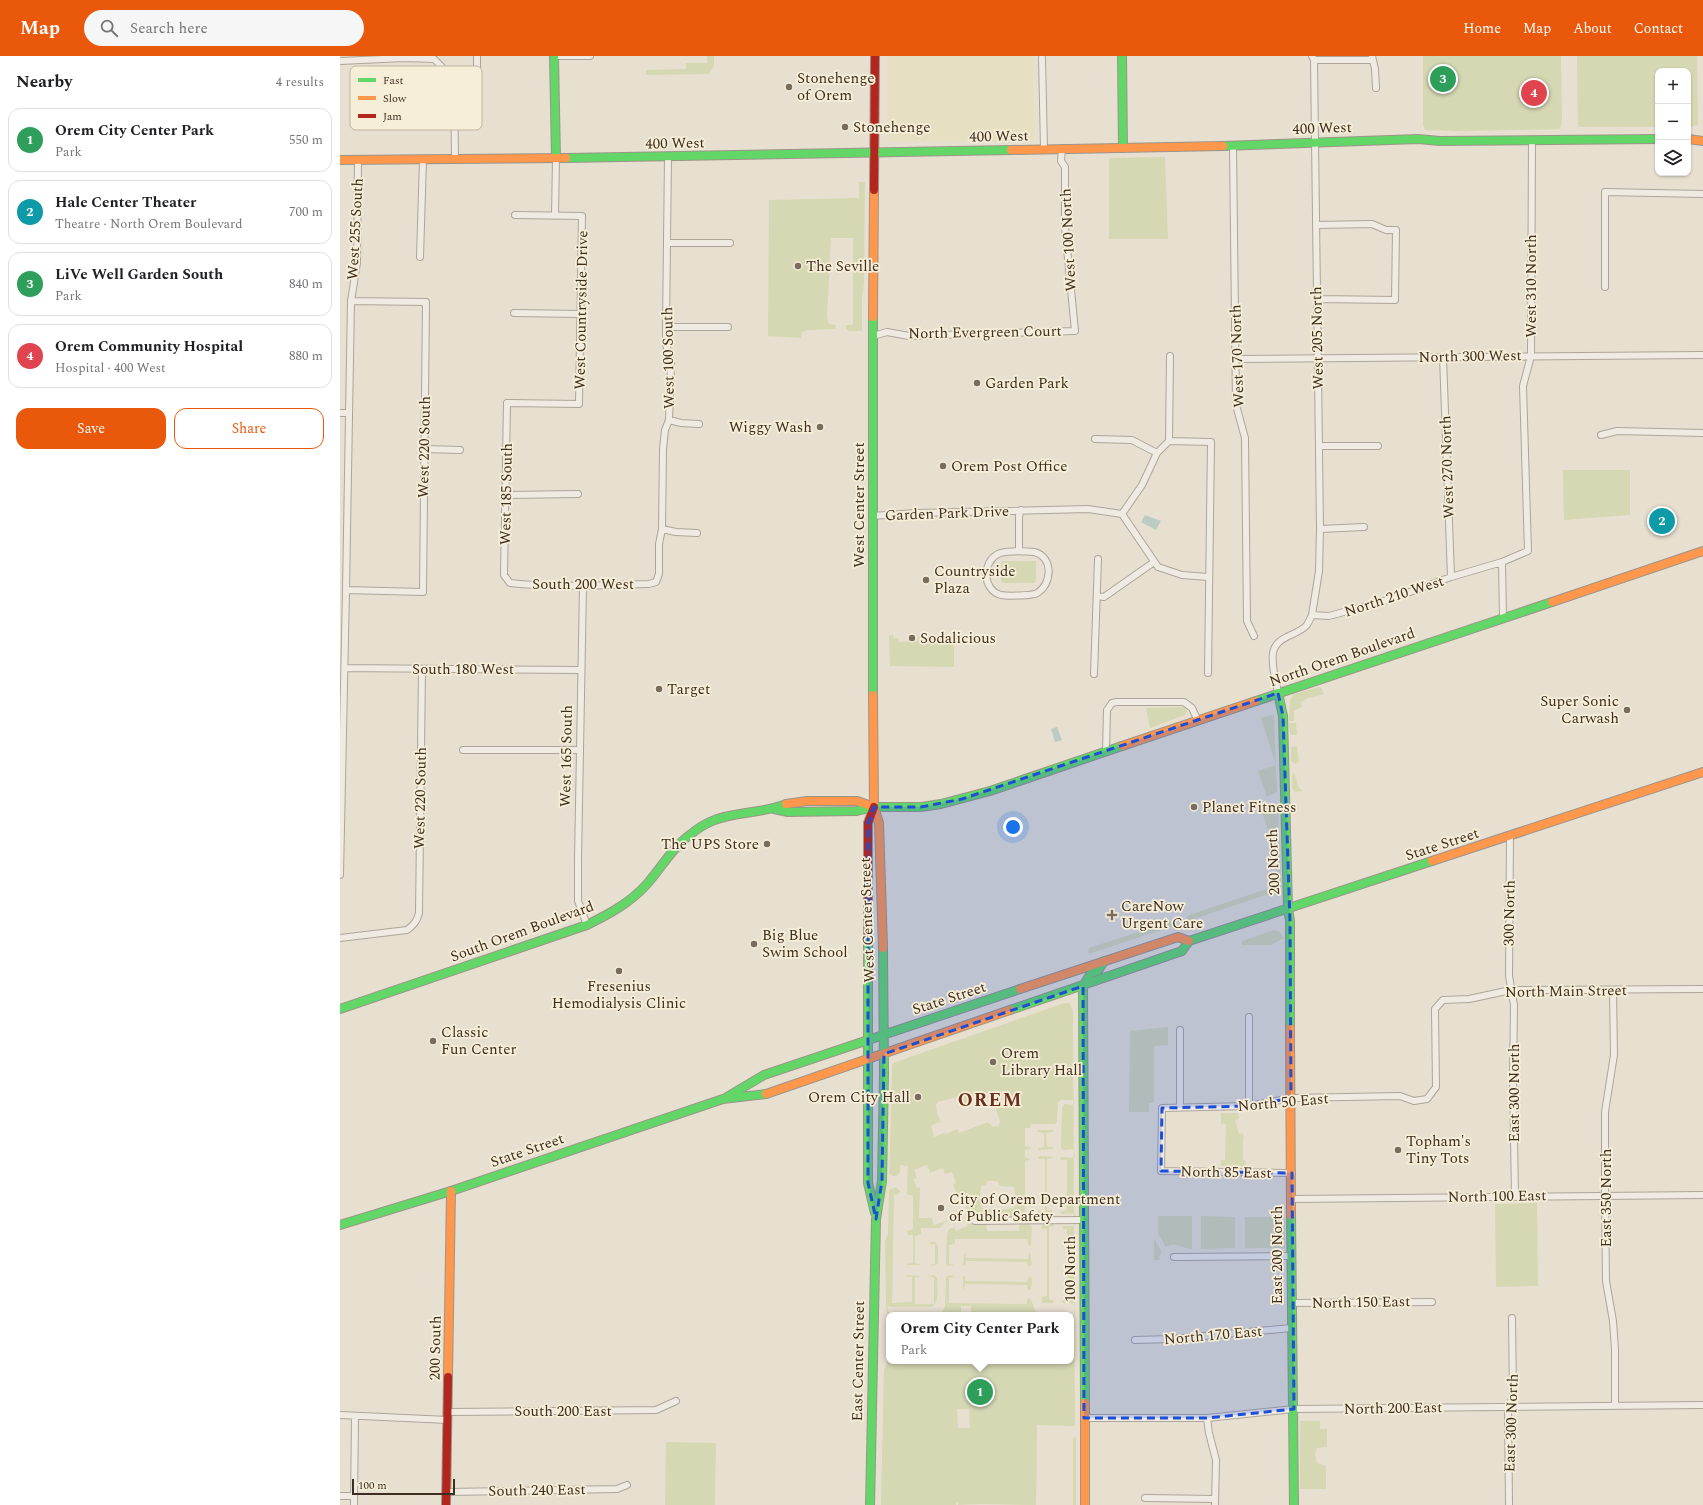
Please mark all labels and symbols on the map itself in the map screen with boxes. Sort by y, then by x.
pin: 3 [1430,64,1456,94]
legend [350,66,482,130]
place label: Stonehenge of Orem [797,67,874,107]
text: Fast [383,72,404,89]
pin: 4 [1521,78,1547,108]
marker: Stonehenge of Orem [784,82,794,92]
text: Slow [383,90,407,107]
text: Jam [383,108,402,125]
place label: Stonehenge [853,116,930,139]
street label: 400 West [1292,116,1352,141]
marker: Stonehenge [840,122,850,132]
street label: 400 West [969,124,1029,149]
street label: 400 West [645,131,705,156]
street label: West 255 South [341,177,370,281]
street label: West 100 North [1054,187,1083,292]
street label: West Countryside Drive [569,230,594,390]
street label: West 310 North [1520,234,1543,338]
place label: The Seville [806,255,879,278]
marker: The Seville [793,261,803,271]
street label: West 205 North [1305,286,1330,390]
street label: West 170 North [1224,304,1251,408]
street label: West 100 South [656,306,681,409]
street label: North Evergreen Court [908,320,1062,345]
street label: North 300 West [1418,344,1522,369]
place label: Garden Park [985,372,1069,395]
marker: Garden Park [972,378,982,388]
street label: West 220 South [412,395,437,498]
street label: West 270 North [1434,415,1461,519]
place label: Wiggy Wash [729,416,812,439]
marker: Wiggy Wash [815,422,825,432]
street label: West 185 South [494,442,519,545]
street label: West Center Street [848,442,871,568]
place label: Orem Post Office [951,455,1067,478]
marker: Orem Post Office [938,461,948,471]
street label: Garden Park Drive [884,500,1010,527]
pin: 2 [1649,506,1675,536]
place label: Countryside Plaza [934,560,1016,600]
street label: North 210 West [1341,570,1447,623]
street label: South 200 West [532,573,634,596]
marker: Countryside Plaza [921,575,931,585]
street label: North Orem Boulevard [1266,622,1418,693]
place label: Sodalicious [920,627,996,650]
marker: Sodalicious [907,633,917,643]
street label: South 180 West [412,658,514,681]
place label: Target [667,678,710,701]
marker: Target [654,684,664,694]
place label: Super Sonic Carwash [1540,690,1619,730]
street label: West 165 South [554,704,579,807]
marker: Super Sonic Carwash [1622,705,1632,715]
street label: West 220 South [408,746,433,849]
place label: Planet Fitness [1202,796,1296,819]
marker: Planet Fitness [1189,802,1199,812]
your location [1003,817,1023,837]
street label: State Street [1402,822,1482,867]
street label: 200 North [1261,828,1286,896]
place label: The UPS Store [661,833,759,856]
marker: The UPS Store [762,839,772,849]
street label: West Center Street [854,857,881,983]
street label: 300 North [1497,879,1522,946]
street label: South Orem Boulevard [447,895,597,968]
place label: CareNow Urgent Care [1121,895,1203,935]
marker: CareNow Urgent Care [1106,909,1118,921]
place label: Big Blue Swim School [762,924,848,964]
marker: Big Blue Swim School [749,939,759,949]
marker: Fresenius Hemodialysis Clinic [614,966,624,976]
place label: Fresenius Hemodialysis Clinic [552,975,686,1015]
street label: State Street [909,976,989,1021]
street label: North Main Street [1505,979,1627,1004]
place label: Classic Fun Center [441,1021,516,1061]
marker: Classic Fun Center [428,1036,438,1046]
place label: Orem Library Hall [1001,1042,1082,1082]
street label: East 300 North [1503,1043,1526,1142]
marker: Orem Library Hall [988,1057,998,1067]
place label: Orem City Hall [808,1086,910,1109]
district label: OREM [958,1086,1022,1115]
street label: North 50 East [1237,1087,1330,1118]
marker: Orem City Hall [913,1092,923,1102]
street label: State Street [487,1127,567,1174]
place label: Topham's Tiny Tots [1406,1130,1471,1170]
marker: Topham's Tiny Tots [1393,1145,1403,1155]
street label: East 350 North [1595,1148,1618,1247]
street label: North 85 East [1180,1160,1272,1185]
street label: North 100 East [1447,1184,1547,1209]
place label: City of Orem Department of Public Safety [949,1188,1120,1228]
marker: City of Orem Department of Public Safety [936,1203,946,1213]
street label: East 200 North [1266,1205,1289,1304]
street label: 100 North [1059,1236,1082,1302]
street label: North 150 East [1311,1290,1411,1315]
street label: East Center Street [846,1300,871,1422]
street label: 200 South [423,1315,448,1381]
street label: North 170 East [1163,1320,1263,1351]
street label: East 300 North [1498,1373,1525,1473]
pin: 1 [967,1377,993,1407]
street label: North 200 East [1343,1396,1443,1421]
street label: South 200 East [514,1400,612,1423]
scale bar [352,1477,455,1496]
street label: South 240 East [488,1478,586,1503]

